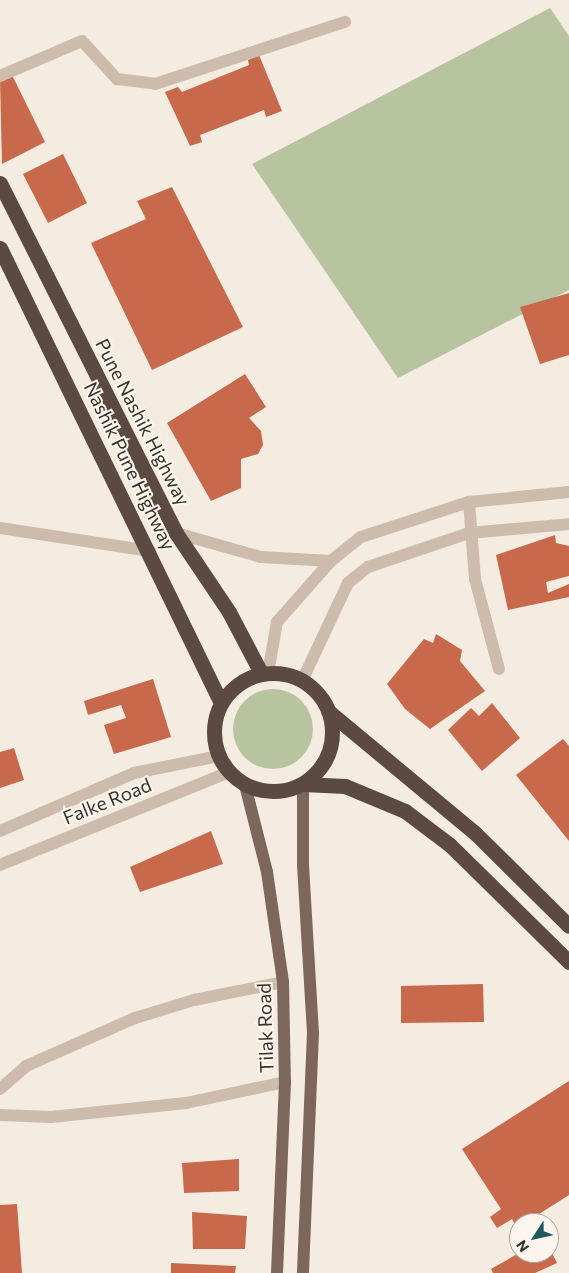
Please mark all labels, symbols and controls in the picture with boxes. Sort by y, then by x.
street label: Pune Nashik Highway [91,335,195,509]
street label: Nashik Pune Highway [79,378,181,554]
street label: Falke Road [60,773,154,829]
street label: Tilak Road [252,983,278,1073]
north arrow [509,1213,559,1263]
text: N [512,1237,532,1255]

